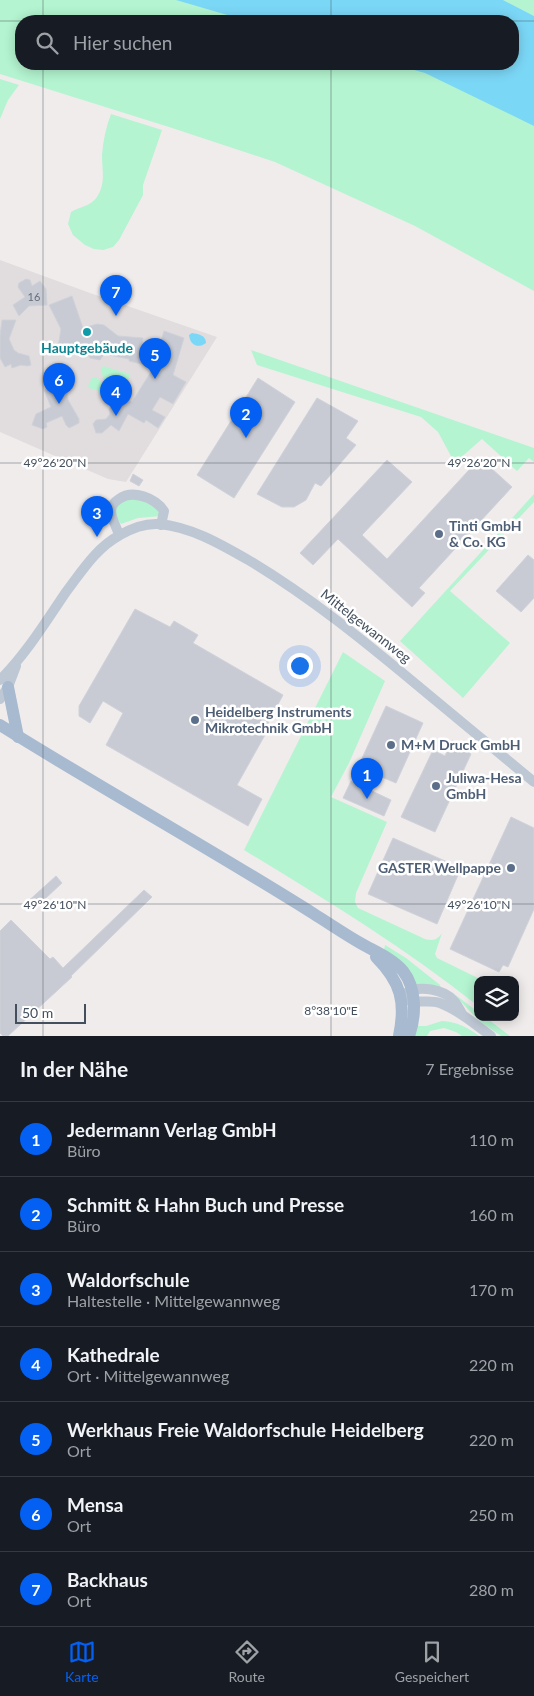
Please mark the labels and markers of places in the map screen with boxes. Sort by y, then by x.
pin: 7 [100,275,132,316]
marker: Hauptgebäude [81,326,93,338]
pin: 5 [139,338,171,379]
place label: Hauptgebäude [41,339,133,356]
pin: 6 [43,363,75,404]
pin: 4 [100,375,132,416]
pin: 2 [230,397,262,438]
pin: 3 [81,496,113,537]
place label: Tinti GmbH & Co. KG [449,517,521,550]
marker: Tinti GmbH & Co. KG [433,528,445,540]
place label: Heidelberg Instruments Mikrotechnik GmbH [205,703,352,736]
marker: Heidelberg Instruments Mikrotechnik GmbH [189,714,201,726]
place label: M+M Druck GmbH [401,736,521,753]
marker: M+M Druck GmbH [385,739,397,751]
pin: 1 [351,758,383,799]
place label: Juliwa-Hesa GmbH [446,769,522,802]
marker: Juliwa-Hesa GmbH [430,780,442,792]
place label: GASTER Wellpappe [378,859,502,876]
marker: GASTER Wellpappe [505,862,517,874]

